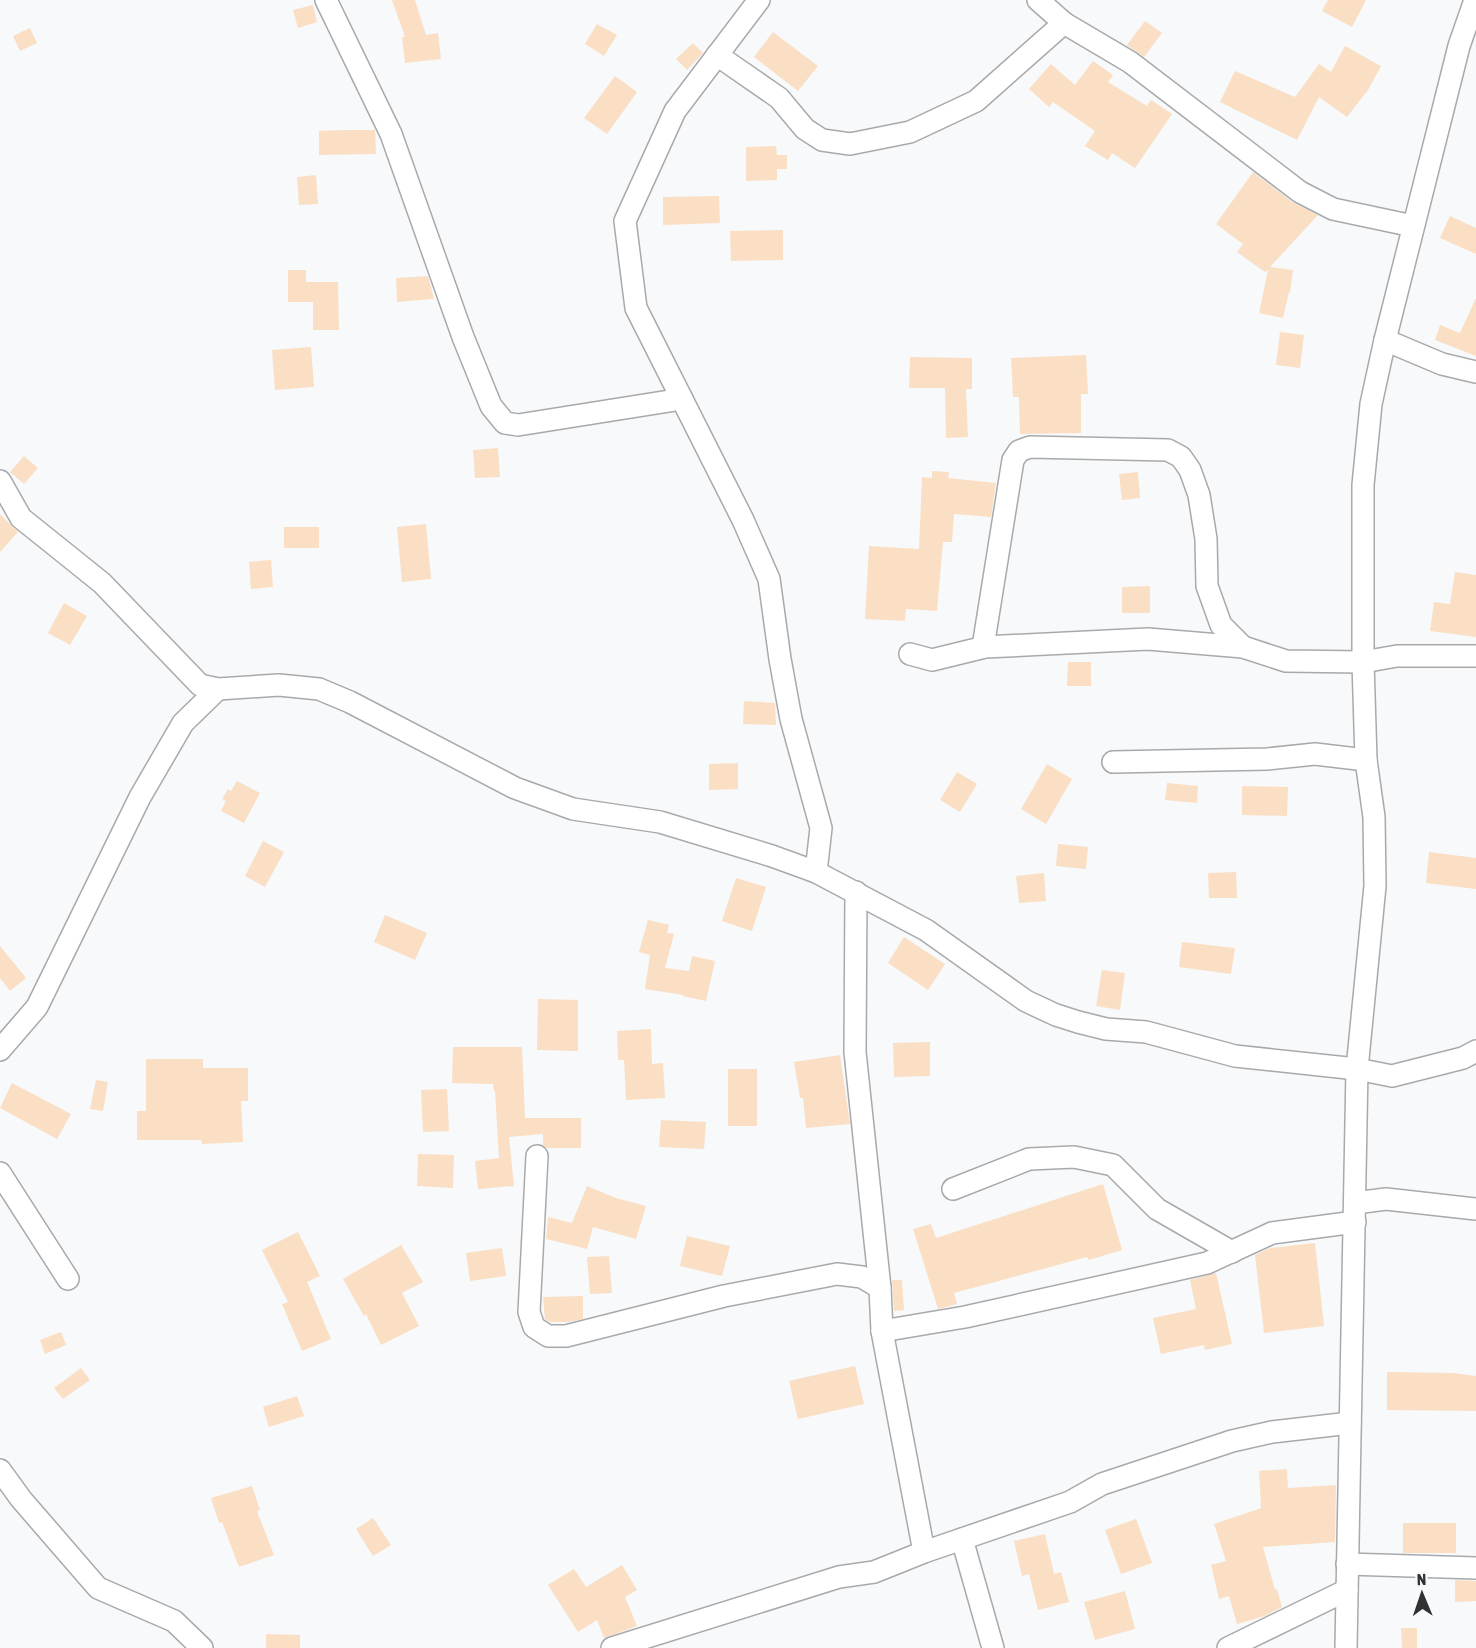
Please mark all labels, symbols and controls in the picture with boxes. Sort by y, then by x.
north arrow [1392,1564,1452,1624]
text: N [1416,1570,1427,1588]

